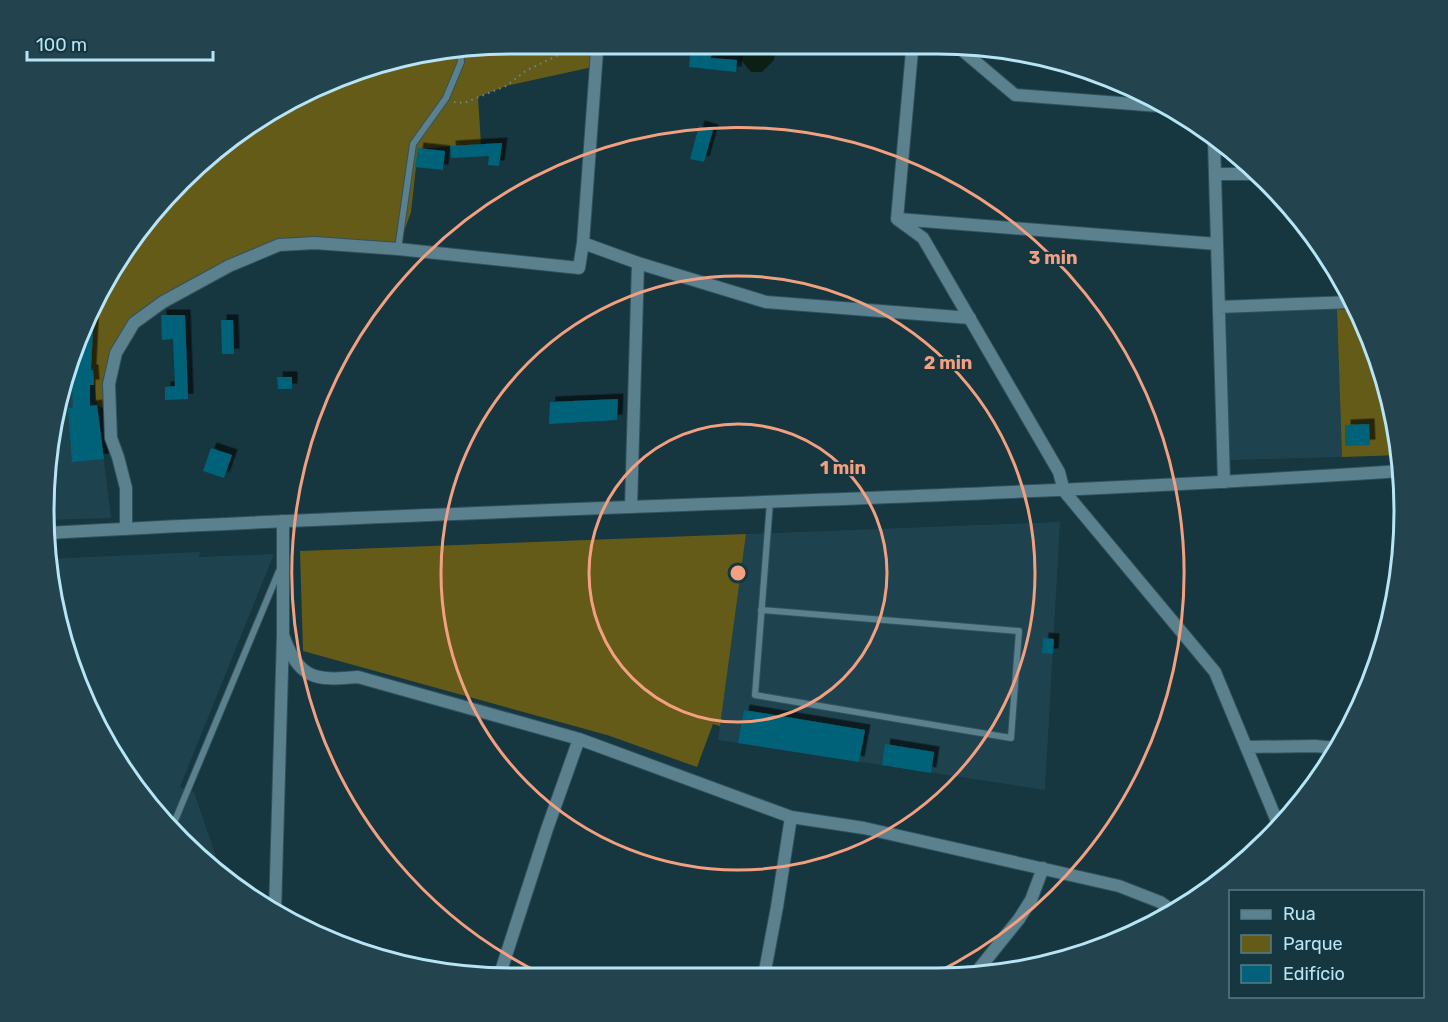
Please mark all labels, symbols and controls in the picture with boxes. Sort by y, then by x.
scale bar [27,24,213,62]
text: 100 m [36,34,87,56]
text: 3 min [1029,247,1077,269]
text: 2 min [924,352,972,374]
text: 1 min [820,457,866,479]
centre of rings [728,563,748,583]
legend [1229,890,1424,998]
text: Rua [1283,903,1316,925]
text: Parque [1283,933,1343,955]
text: Edifício [1283,963,1345,985]

